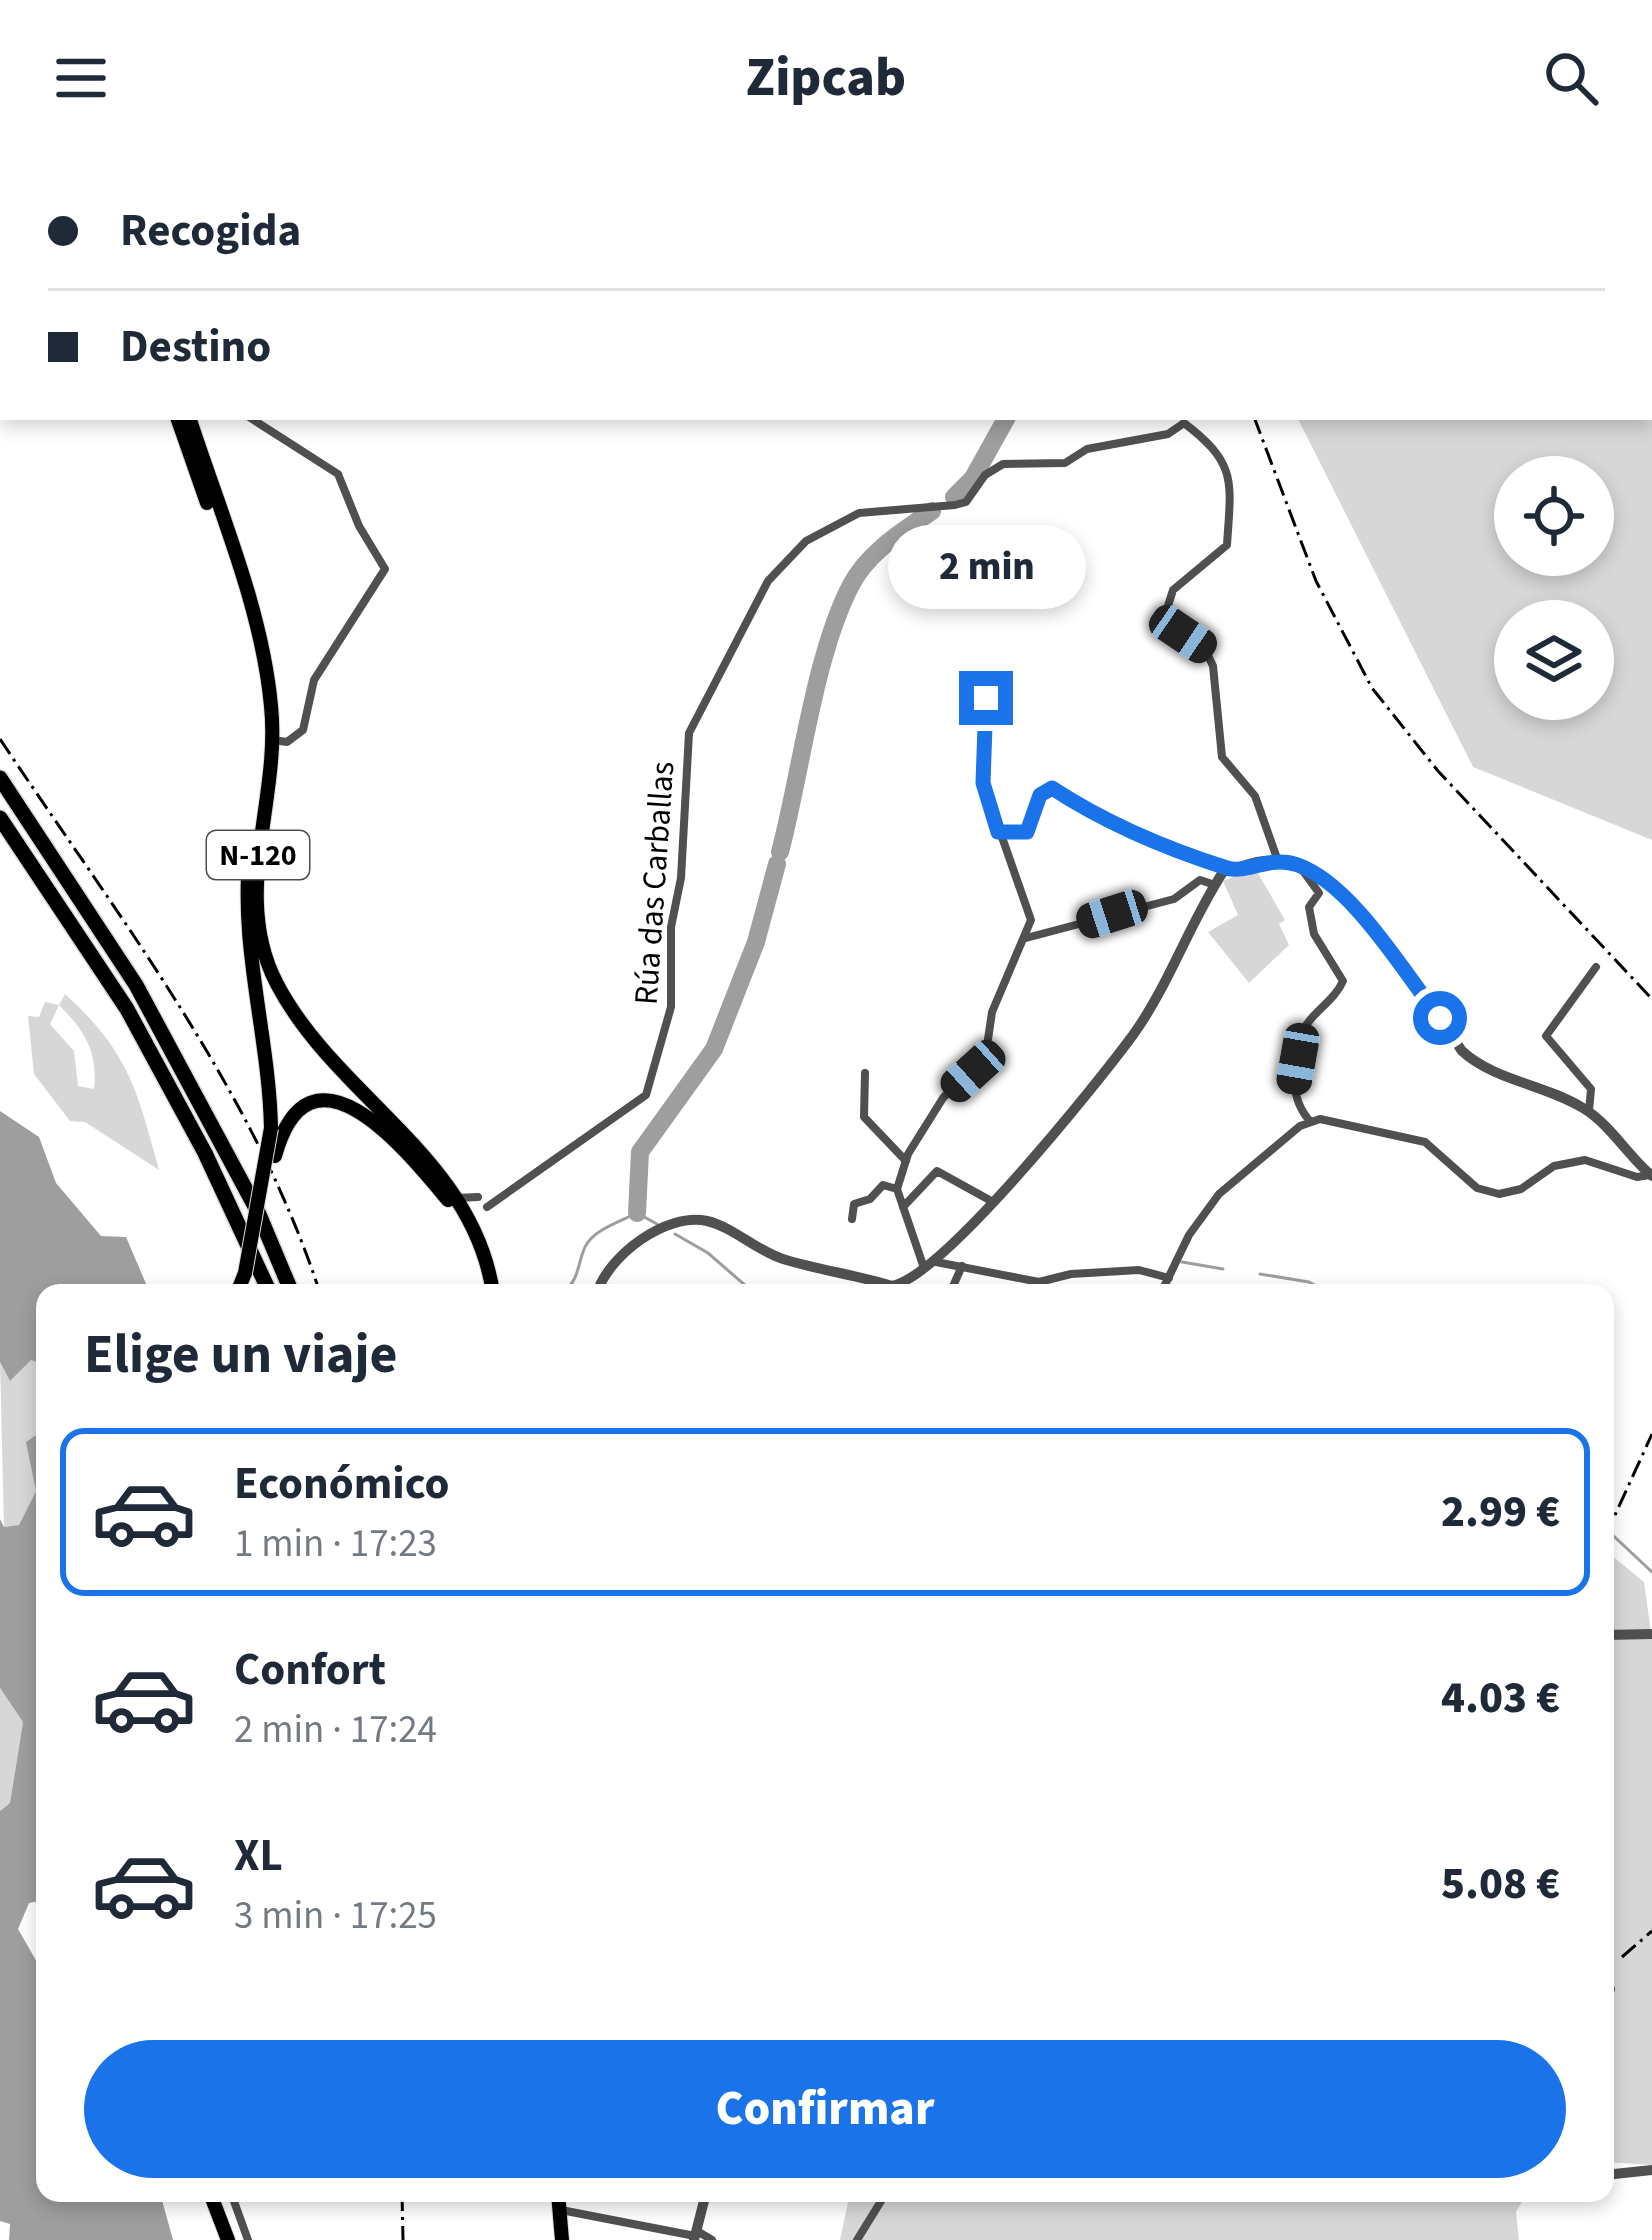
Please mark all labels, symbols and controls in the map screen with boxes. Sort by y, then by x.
text: Zipcab [746,40,906,117]
icon: menu [48,45,114,111]
icon: search [1538,45,1604,111]
text: Recogida [120,199,301,263]
text: Destino [120,315,271,379]
map controls [1494,456,1614,720]
button: locate [1494,456,1614,576]
callout: 2 min [887,524,1085,608]
text: 2 min [939,539,1035,595]
car [1143,599,1223,669]
button: layers [1494,600,1614,720]
route end [959,671,1013,725]
street label: Rúa das Carballas [623,760,686,1006]
road number: N-120 [207,831,309,879]
car [1072,886,1152,942]
route start [1413,991,1467,1045]
car [1274,1020,1322,1098]
car [934,1034,1012,1108]
text: Elige un viaje [84,1317,398,1394]
text: Económico [234,1452,450,1516]
icon: car [90,1458,198,1566]
text: 2.99 € [1441,1480,1560,1544]
text: 1 min · 17:23 [234,1516,437,1572]
text: Confort [234,1638,386,1702]
icon: car [90,1644,198,1752]
text: 4.03 € [1441,1666,1560,1730]
text: 2 min · 17:24 [234,1702,437,1758]
text: XL [234,1824,283,1888]
icon: car [90,1830,198,1938]
text: 5.08 € [1441,1852,1560,1916]
text: 3 min · 17:25 [234,1888,437,1944]
button: Confirmar [84,2040,1566,2178]

